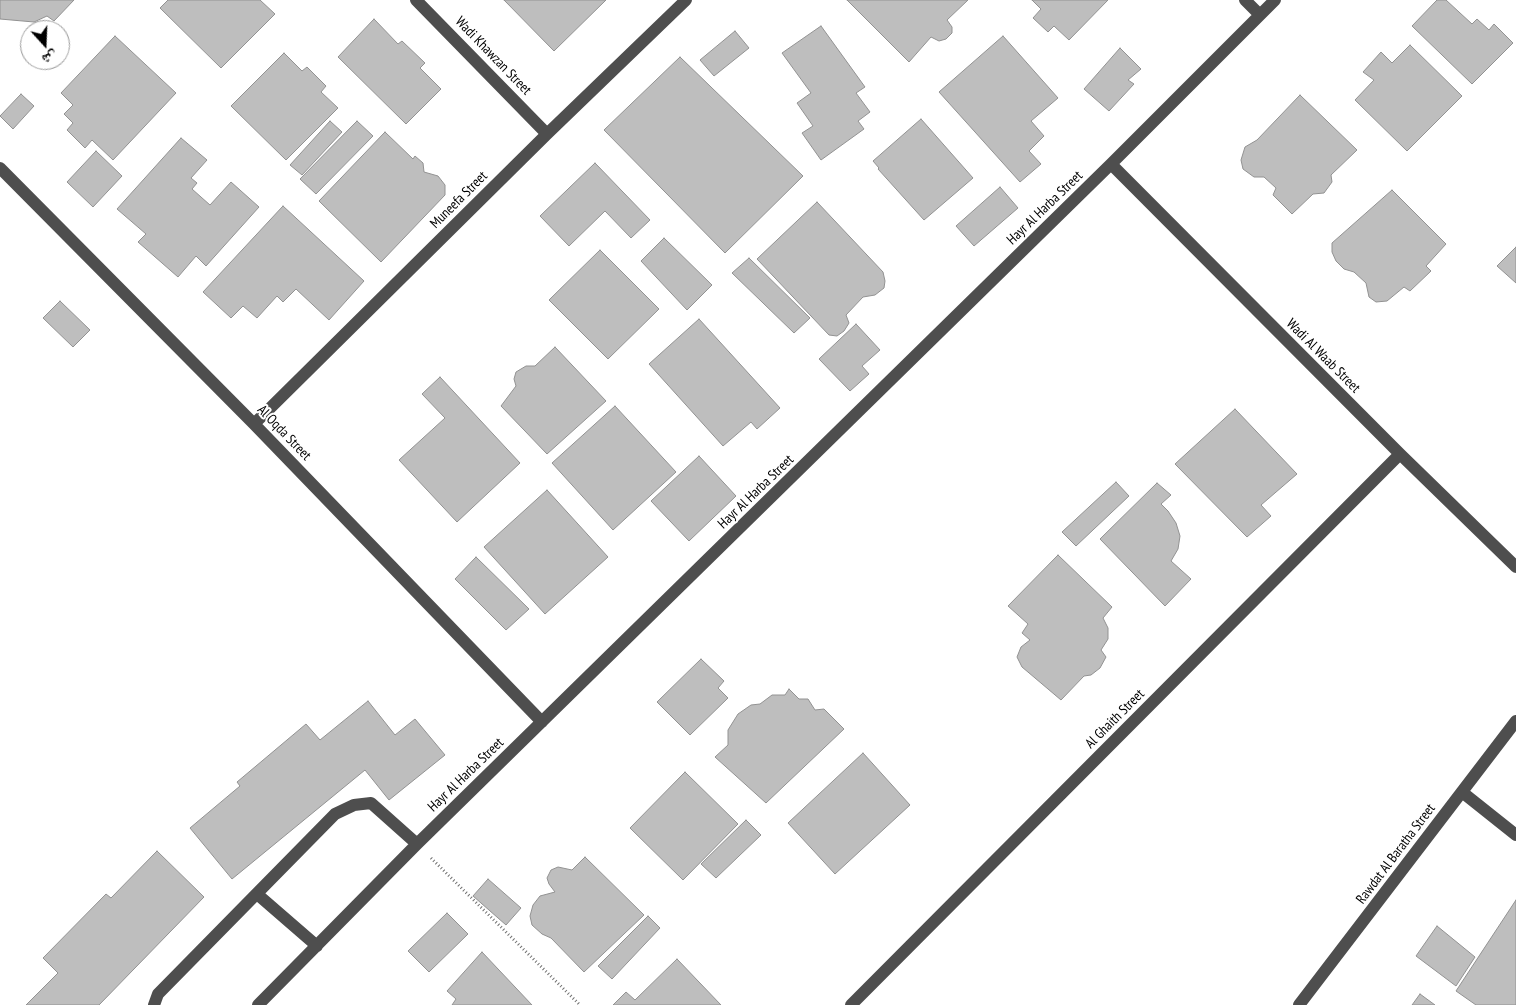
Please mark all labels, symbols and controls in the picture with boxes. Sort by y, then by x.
street label: Wadi Khawzan Street [451,13,535,99]
north arrow [20,20,70,70]
text: ش [40,47,60,69]
street label: Muneefa Street [427,168,491,232]
street label: Hayr Al Harba Street [1004,168,1086,248]
street label: Wadi Al Waab Street [1283,316,1363,396]
street label: Al Oqda Street [254,402,314,464]
street label: Hayr Al Harba Street [715,452,797,532]
street label: Al Ghaith Street [1082,686,1148,752]
street label: Hayr Al Harba Street [425,735,507,815]
street label: Rawdat Al Baratha Street [1353,801,1439,907]

